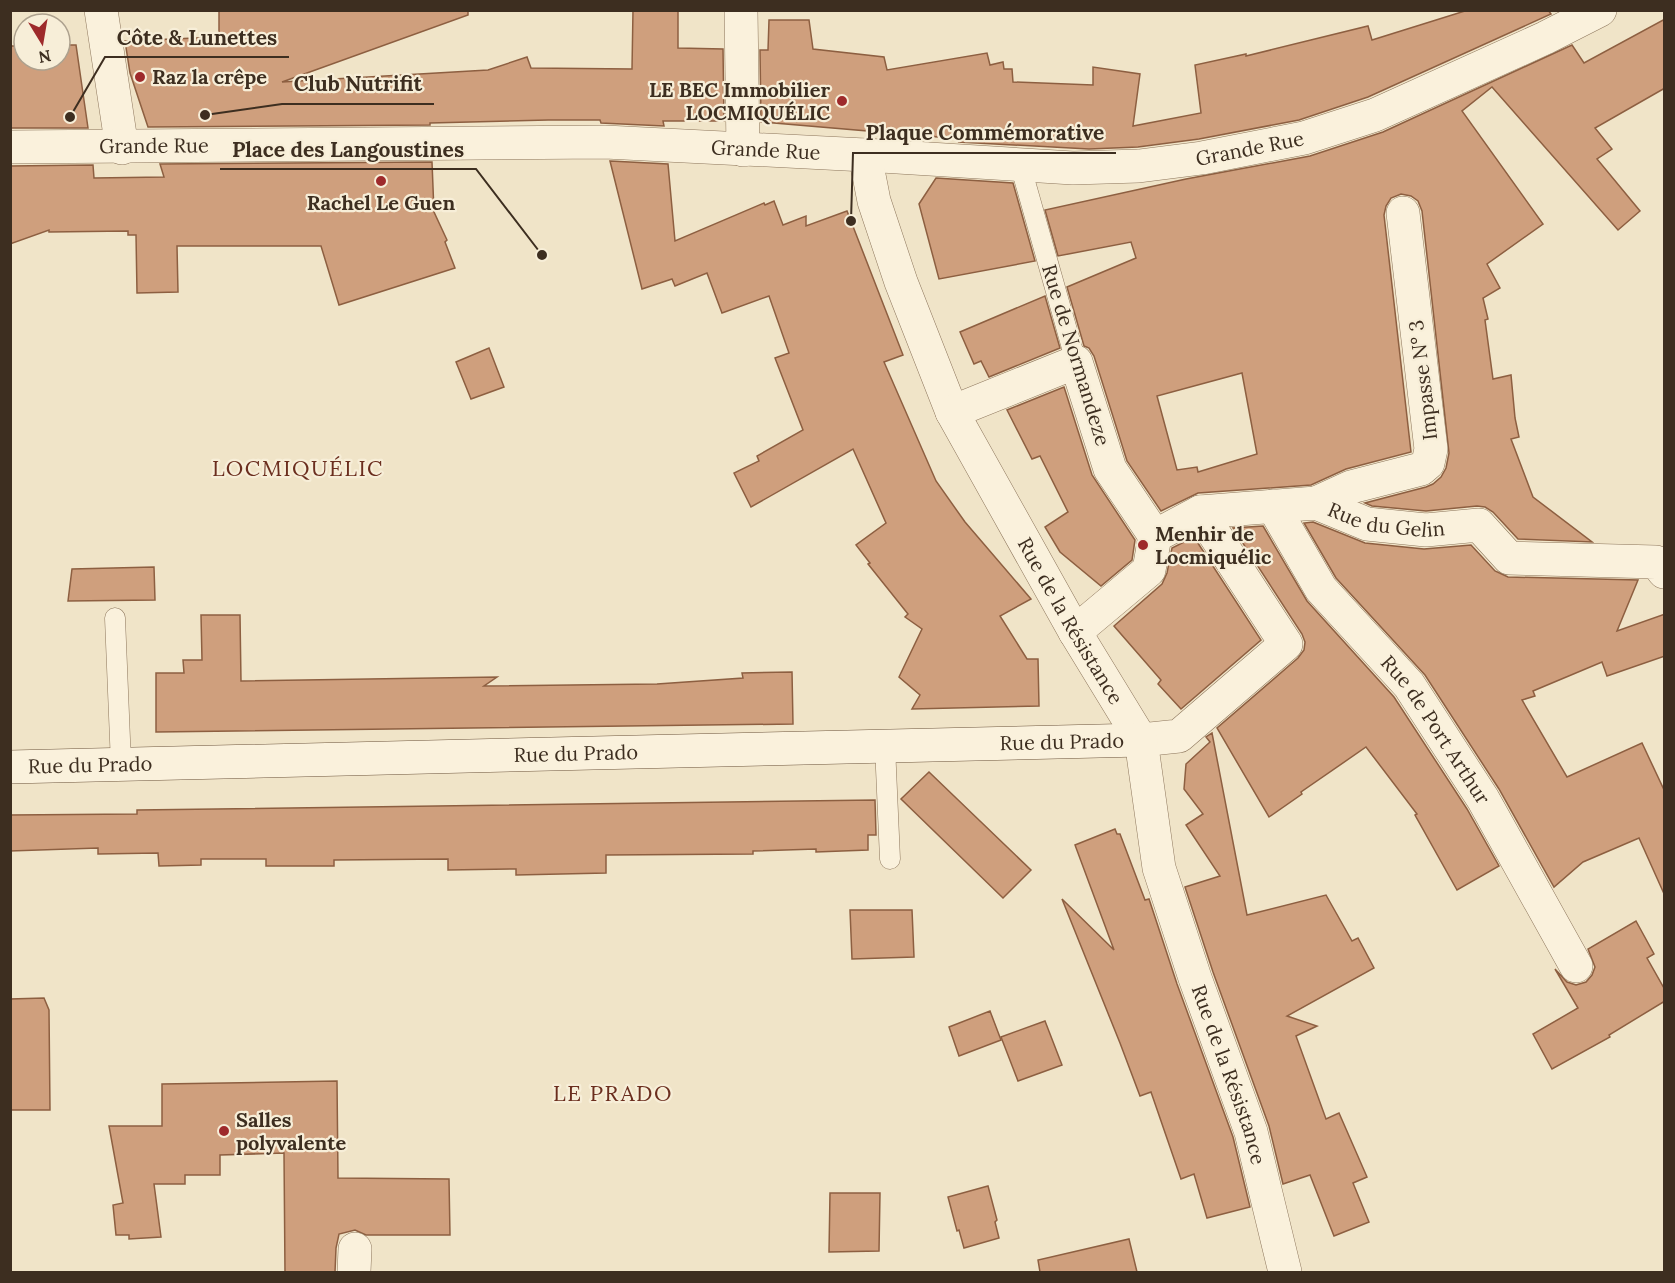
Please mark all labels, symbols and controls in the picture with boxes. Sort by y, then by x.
north arrow [12,12,72,72]
callout: Côte & Lunettes [105,18,289,57]
text: Côte & Lunettes [117,24,277,51]
text: N [37,46,53,68]
place label: Raz la crêpe [152,64,267,89]
callout: Club Nutrifit [282,65,434,104]
marker: Raz la crêpe [133,70,147,84]
text: Club Nutrifit [294,70,423,97]
place label: LE BEC Immobilier LOCMIQUÉLIC [649,77,830,125]
marker: LE BEC Immobilier LOCMIQUÉLIC [835,94,849,108]
callout: Plaque Commémorative [853,114,1116,153]
text: Plaque Commémorative [866,119,1104,146]
street label: Grande Rue [1193,125,1306,171]
callout: Place des Langoustines [220,130,476,169]
street label: Grande Rue [99,132,209,158]
street label: Grande Rue [710,134,821,165]
text: Place des Langoustines [232,136,464,163]
marker: Rachel Le Guen [374,174,388,188]
place label: Rachel Le Guen [307,190,455,215]
street label: Rue de Normandeze [1037,261,1116,449]
street label: Impasse N° 3 [1403,318,1442,442]
district label: LOCMIQUÉLIC [212,454,384,482]
street label: Rue du Gelin [1324,496,1446,542]
place label: Menhir de Locmiquélic [1155,521,1272,569]
street label: Rue de la Résistance [1013,533,1129,709]
marker: Menhir de Locmiquélic [1136,538,1150,552]
street label: Rue de Port Arthur [1376,650,1496,809]
street label: Rue du Prado [999,727,1124,755]
street label: Rue du Prado [513,739,638,767]
street label: Rue du Prado [27,751,152,779]
street label: Rue de la Résistance [1186,981,1271,1167]
district label: LE PRADO [553,1079,673,1107]
place label: Salles polyvalente [236,1107,346,1155]
marker: Salles polyvalente [217,1124,231,1138]

